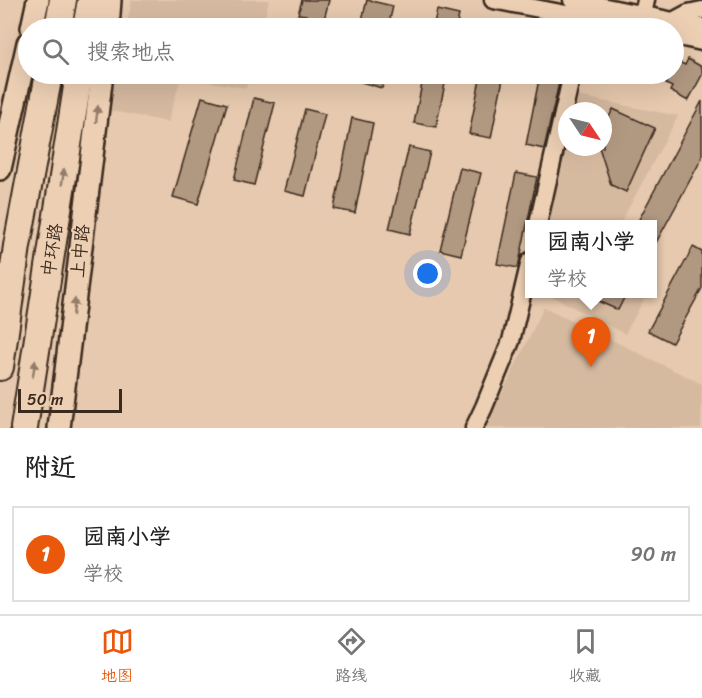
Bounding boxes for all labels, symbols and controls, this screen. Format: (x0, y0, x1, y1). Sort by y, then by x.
search box (18, 18, 684, 84)
text: 搜索地点 (87, 32, 175, 71)
icon: search (39, 35, 72, 68)
north arrow (558, 102, 612, 156)
one-way arrow (92, 104, 102, 123)
one-way arrow (59, 167, 68, 186)
popup (525, 220, 657, 298)
street label: 中环路 (32, 221, 72, 279)
street label: 上中路 (61, 222, 99, 280)
text: 园南小学 (547, 222, 635, 261)
your location (413, 259, 442, 288)
text: 学校 (547, 261, 587, 296)
one-way arrow (69, 298, 79, 317)
pin: 1 (572, 318, 610, 367)
one-way arrow (29, 360, 38, 379)
text: 50 m (27, 385, 63, 414)
scale bar (18, 386, 122, 414)
text: 附近 (24, 444, 76, 490)
text: 园南小学 (83, 517, 171, 556)
text: 1 (41, 537, 50, 572)
text: 90 m (631, 537, 676, 572)
text: 学校 (83, 556, 123, 591)
tab: 地图 (101, 625, 134, 690)
tab: 路线 (335, 625, 368, 690)
tab: 收藏 (569, 625, 602, 690)

